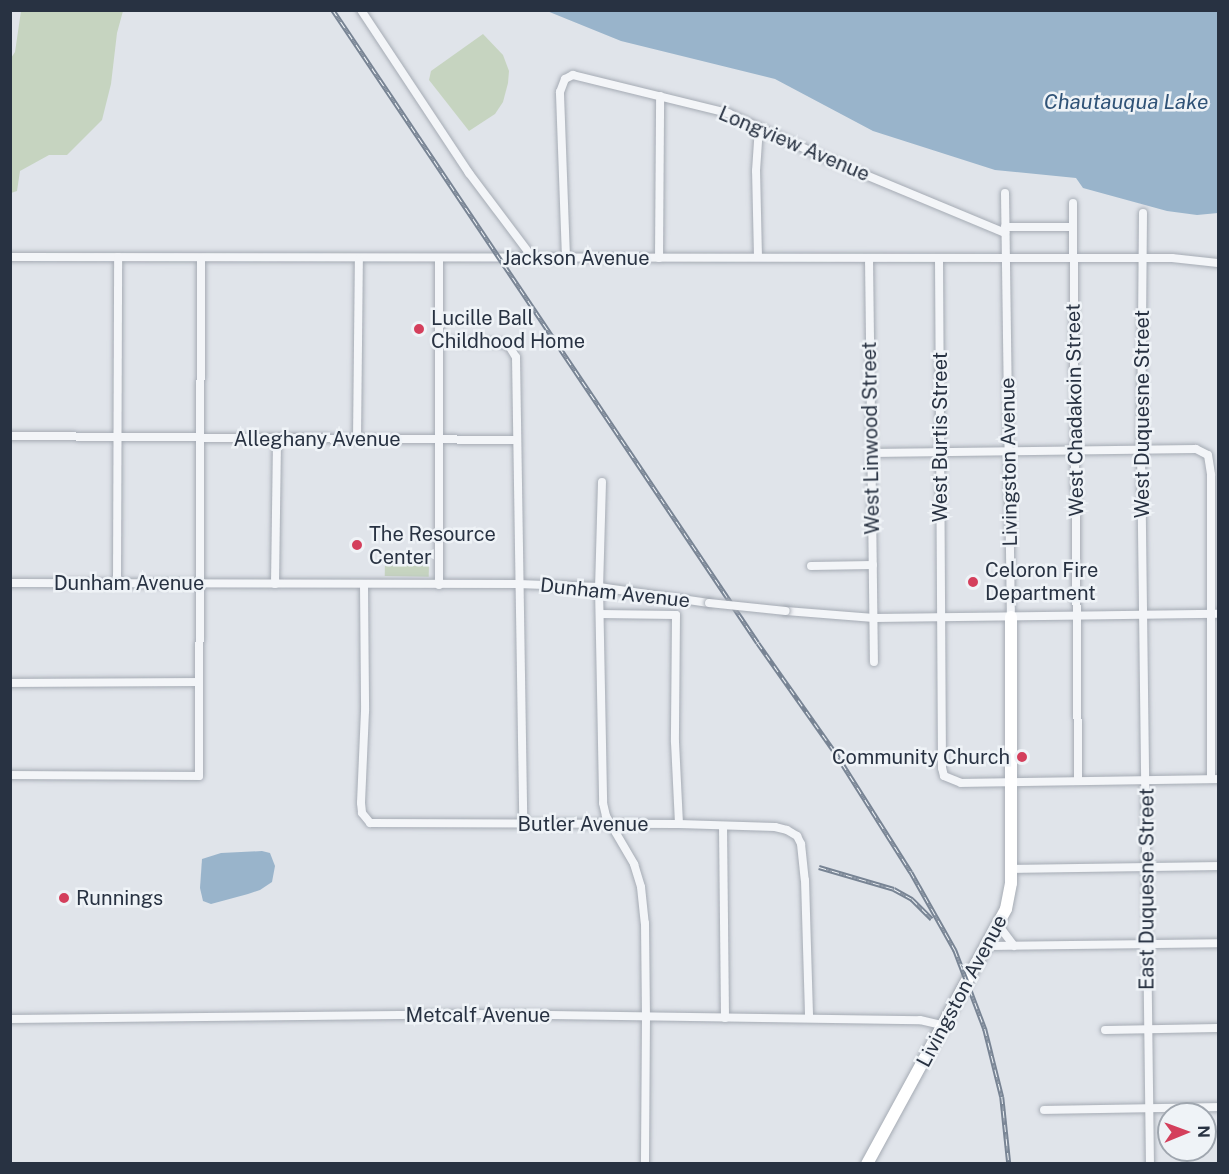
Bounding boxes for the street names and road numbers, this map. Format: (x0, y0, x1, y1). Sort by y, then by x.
street label: Longview Avenue (715, 101, 873, 187)
street label: Jackson Avenue (502, 246, 650, 270)
street label: West Chadakoin Street (1061, 303, 1089, 517)
street label: West Duquesne Street (1130, 310, 1154, 518)
street label: West Linwood Street (857, 341, 885, 535)
street label: West Burtis Street (928, 352, 952, 522)
street label: Livingston Avenue (996, 377, 1022, 547)
street label: Alleghany Avenue (233, 427, 401, 451)
street label: Dunham Avenue (54, 571, 204, 595)
street label: Dunham Avenue (539, 573, 691, 613)
street label: East Duquesne Street (1135, 788, 1159, 990)
street label: Butler Avenue (517, 812, 649, 836)
street label: Livingston Avenue (912, 911, 1012, 1071)
street label: Metcalf Avenue (406, 1003, 550, 1027)

